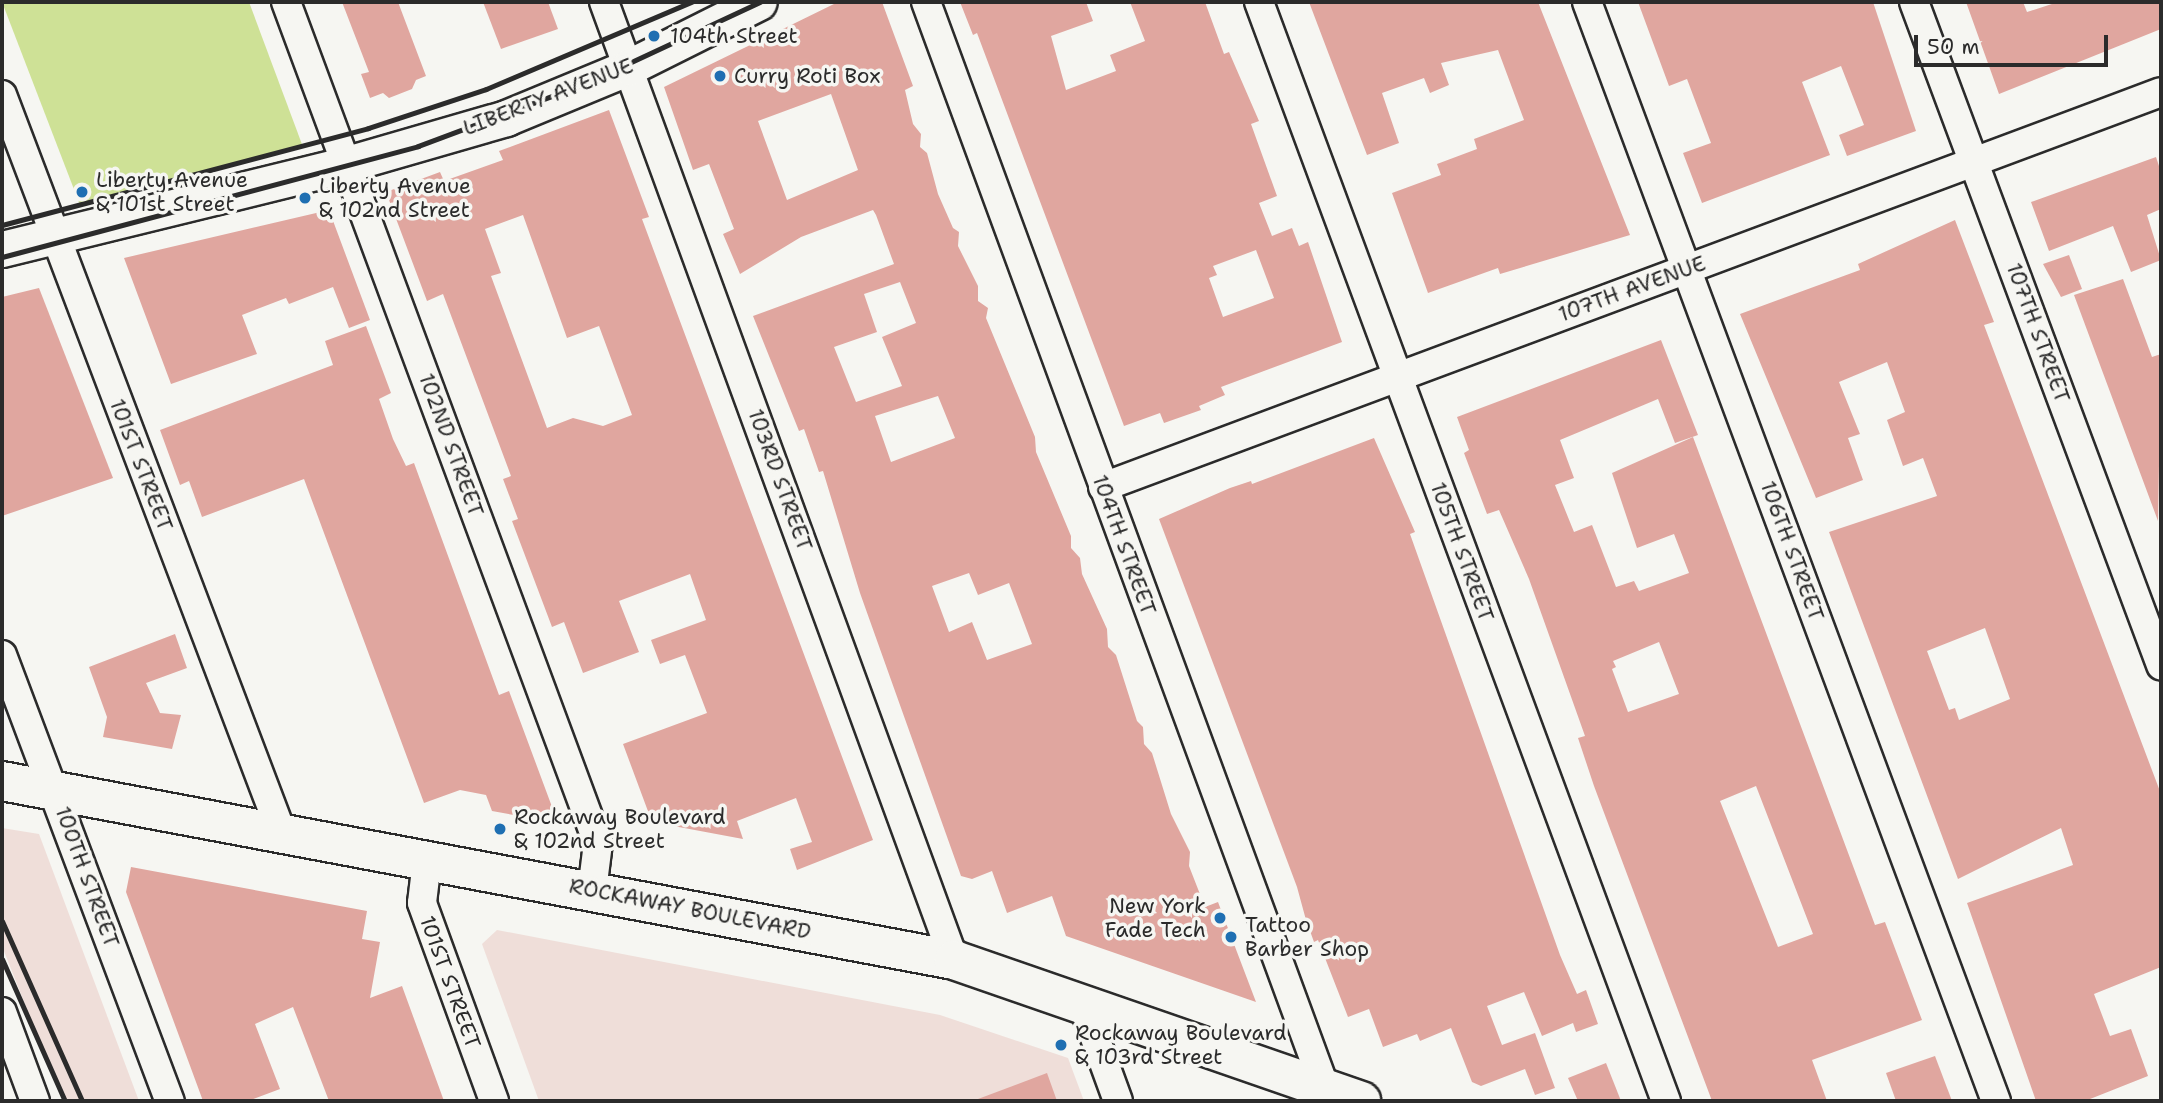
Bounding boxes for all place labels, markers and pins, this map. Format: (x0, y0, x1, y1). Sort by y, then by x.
place label: 104th Street (670, 23, 798, 49)
marker: 104th Street (644, 26, 664, 46)
place label: Curry Roti Box (734, 63, 880, 89)
marker: Curry Roti Box (712, 68, 728, 84)
place label: Liberty Avenue & 101st Street (96, 167, 248, 217)
place label: Liberty Avenue & 102nd Street (319, 173, 471, 223)
marker: Liberty Avenue & 101st Street (74, 184, 90, 200)
marker: Liberty Avenue & 102nd Street (297, 190, 313, 206)
place label: Rockaway Boulevard & 102nd Street (514, 804, 726, 854)
marker: Rockaway Boulevard & 102nd Street (492, 821, 508, 837)
place label: New York Fade Tech (1105, 893, 1206, 943)
marker: New York Fade Tech (1212, 910, 1228, 926)
place label: Tattoo Barber Shop (1245, 912, 1369, 962)
marker: Tattoo Barber Shop (1223, 929, 1239, 945)
place label: Rockaway Boulevard & 103rd Street (1075, 1020, 1287, 1070)
marker: Rockaway Boulevard & 103rd Street (1053, 1037, 1069, 1053)

